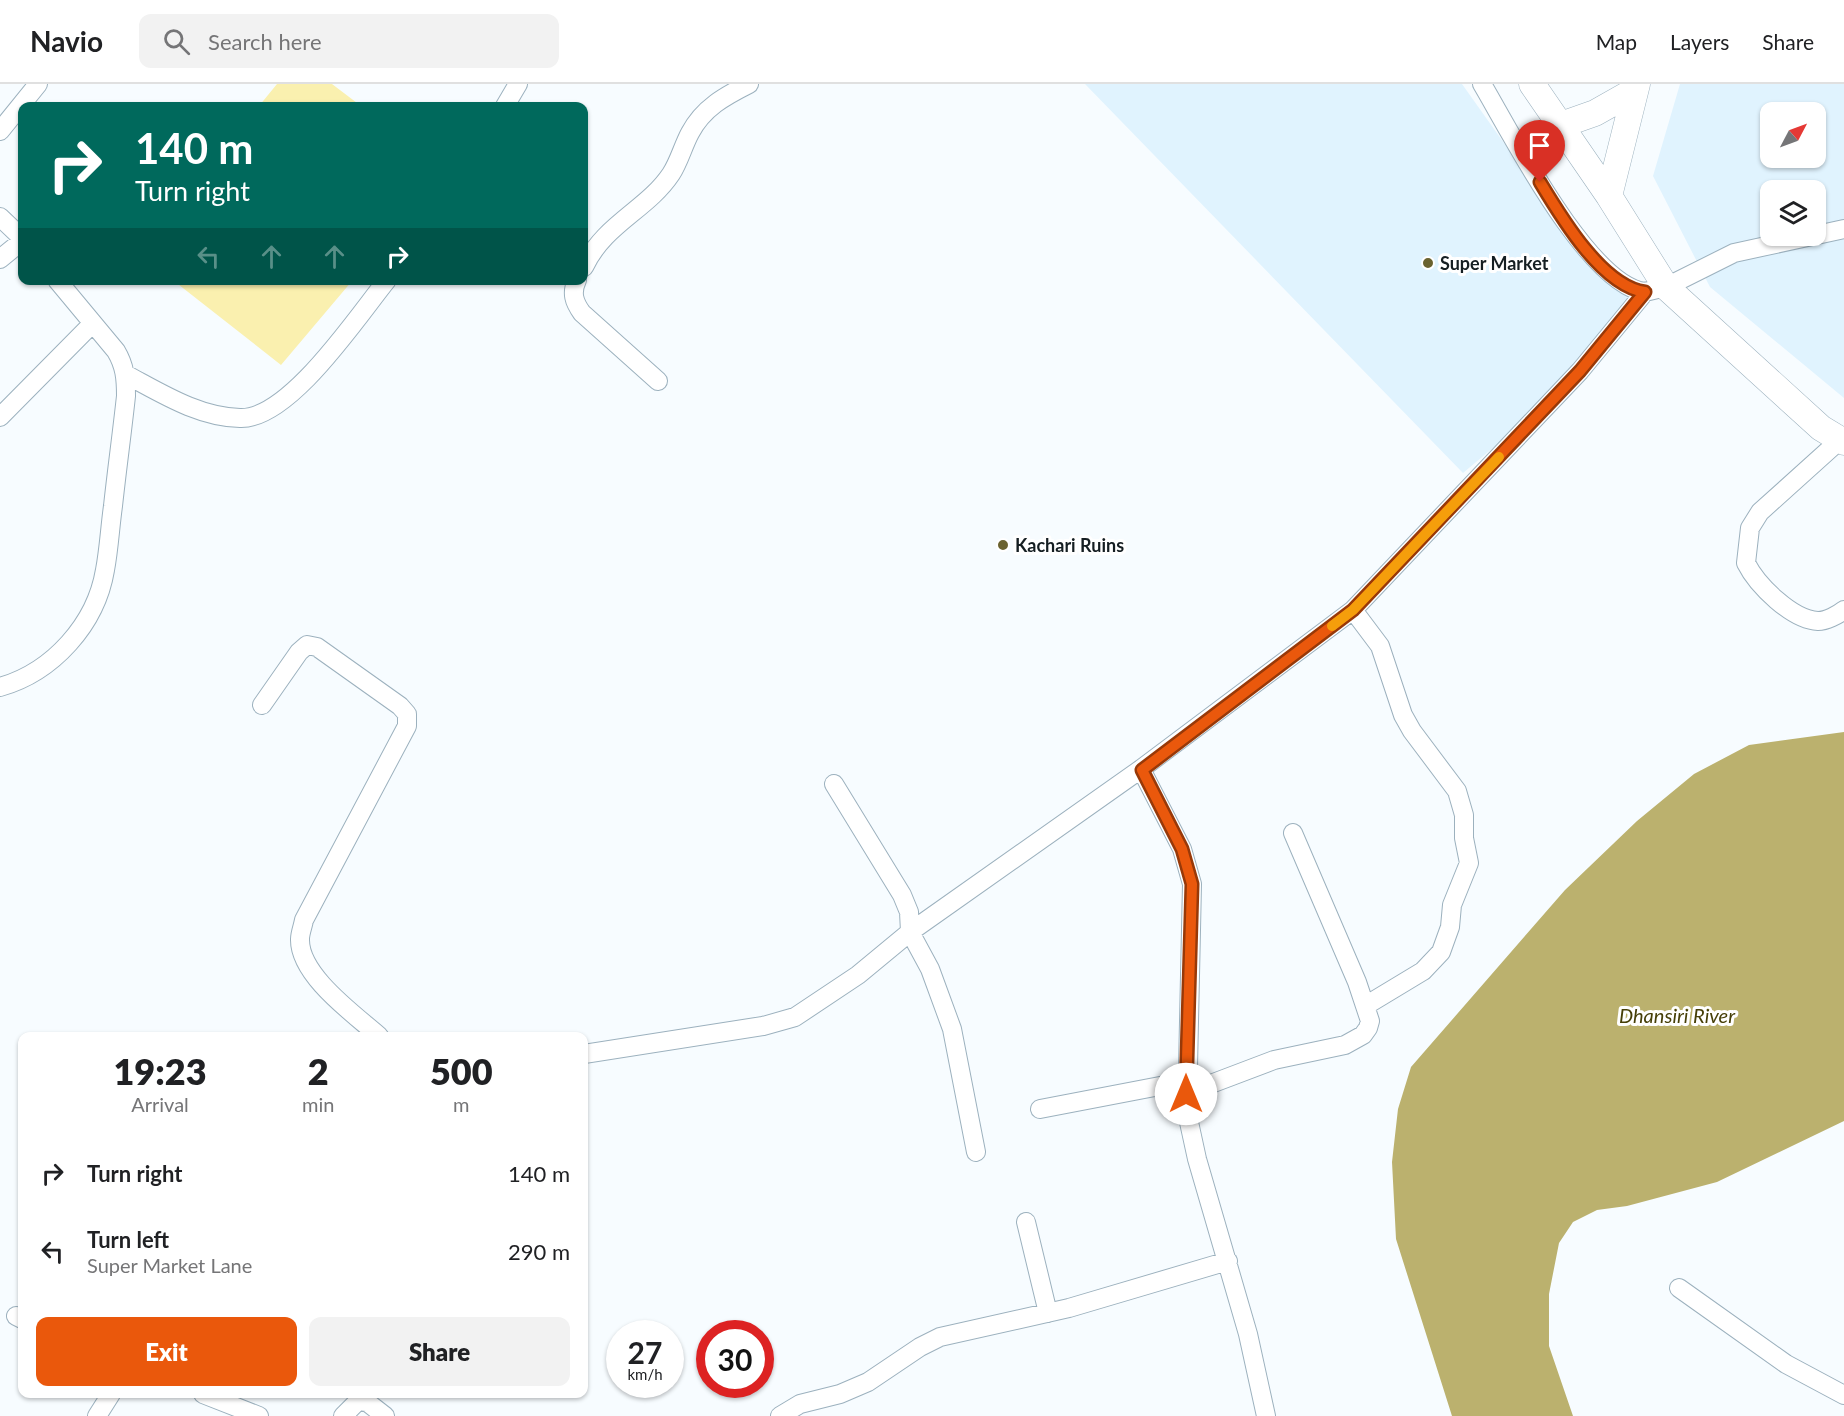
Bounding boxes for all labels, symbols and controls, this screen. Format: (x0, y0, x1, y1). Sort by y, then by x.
search box (139, 14, 559, 68)
text: Navio (30, 24, 103, 58)
icon: search (160, 25, 193, 58)
text: Search here (208, 28, 322, 55)
text: Map (1596, 29, 1637, 54)
text: Layers (1670, 29, 1729, 54)
text: Share (1762, 29, 1814, 54)
north arrow (1760, 102, 1826, 168)
map controls (1760, 102, 1826, 246)
pin (1514, 120, 1565, 182)
text: 140 m (135, 123, 253, 173)
icon: right (36, 126, 114, 204)
icon: arrive (1523, 129, 1556, 162)
text: Turn right (135, 174, 250, 207)
button: layers (1760, 180, 1826, 246)
icon: left (192, 240, 225, 273)
icon: ahead (255, 240, 288, 273)
icon: ahead (318, 240, 351, 273)
icon: right (381, 240, 414, 273)
place label: Super Market (1440, 252, 1549, 274)
marker: Super Market (1421, 256, 1435, 270)
place label: Kachari Ruins (1015, 534, 1124, 556)
marker: Kachari Ruins (996, 538, 1010, 552)
water label: Dhansiri River (1619, 1003, 1736, 1027)
text: 19:23 (113, 1049, 207, 1093)
text: 2 (308, 1049, 329, 1093)
text: 500 (430, 1049, 493, 1093)
position arrow (1154, 1062, 1218, 1126)
text: Arrival (131, 1092, 189, 1116)
text: min (302, 1092, 334, 1116)
text: m (453, 1092, 469, 1116)
icon: right (36, 1157, 69, 1190)
text: Turn right (87, 1160, 182, 1187)
text: 140 m (508, 1160, 570, 1187)
text: Turn left (87, 1226, 169, 1253)
icon: left (36, 1235, 69, 1268)
text: 290 m (508, 1238, 570, 1265)
text: Super Market Lane (87, 1253, 252, 1277)
button: Exit (36, 1317, 297, 1386)
button: Share (309, 1317, 570, 1386)
speed limit sign: 30 (696, 1320, 774, 1398)
text: 27 (628, 1334, 662, 1370)
text: km/h (627, 1365, 663, 1383)

